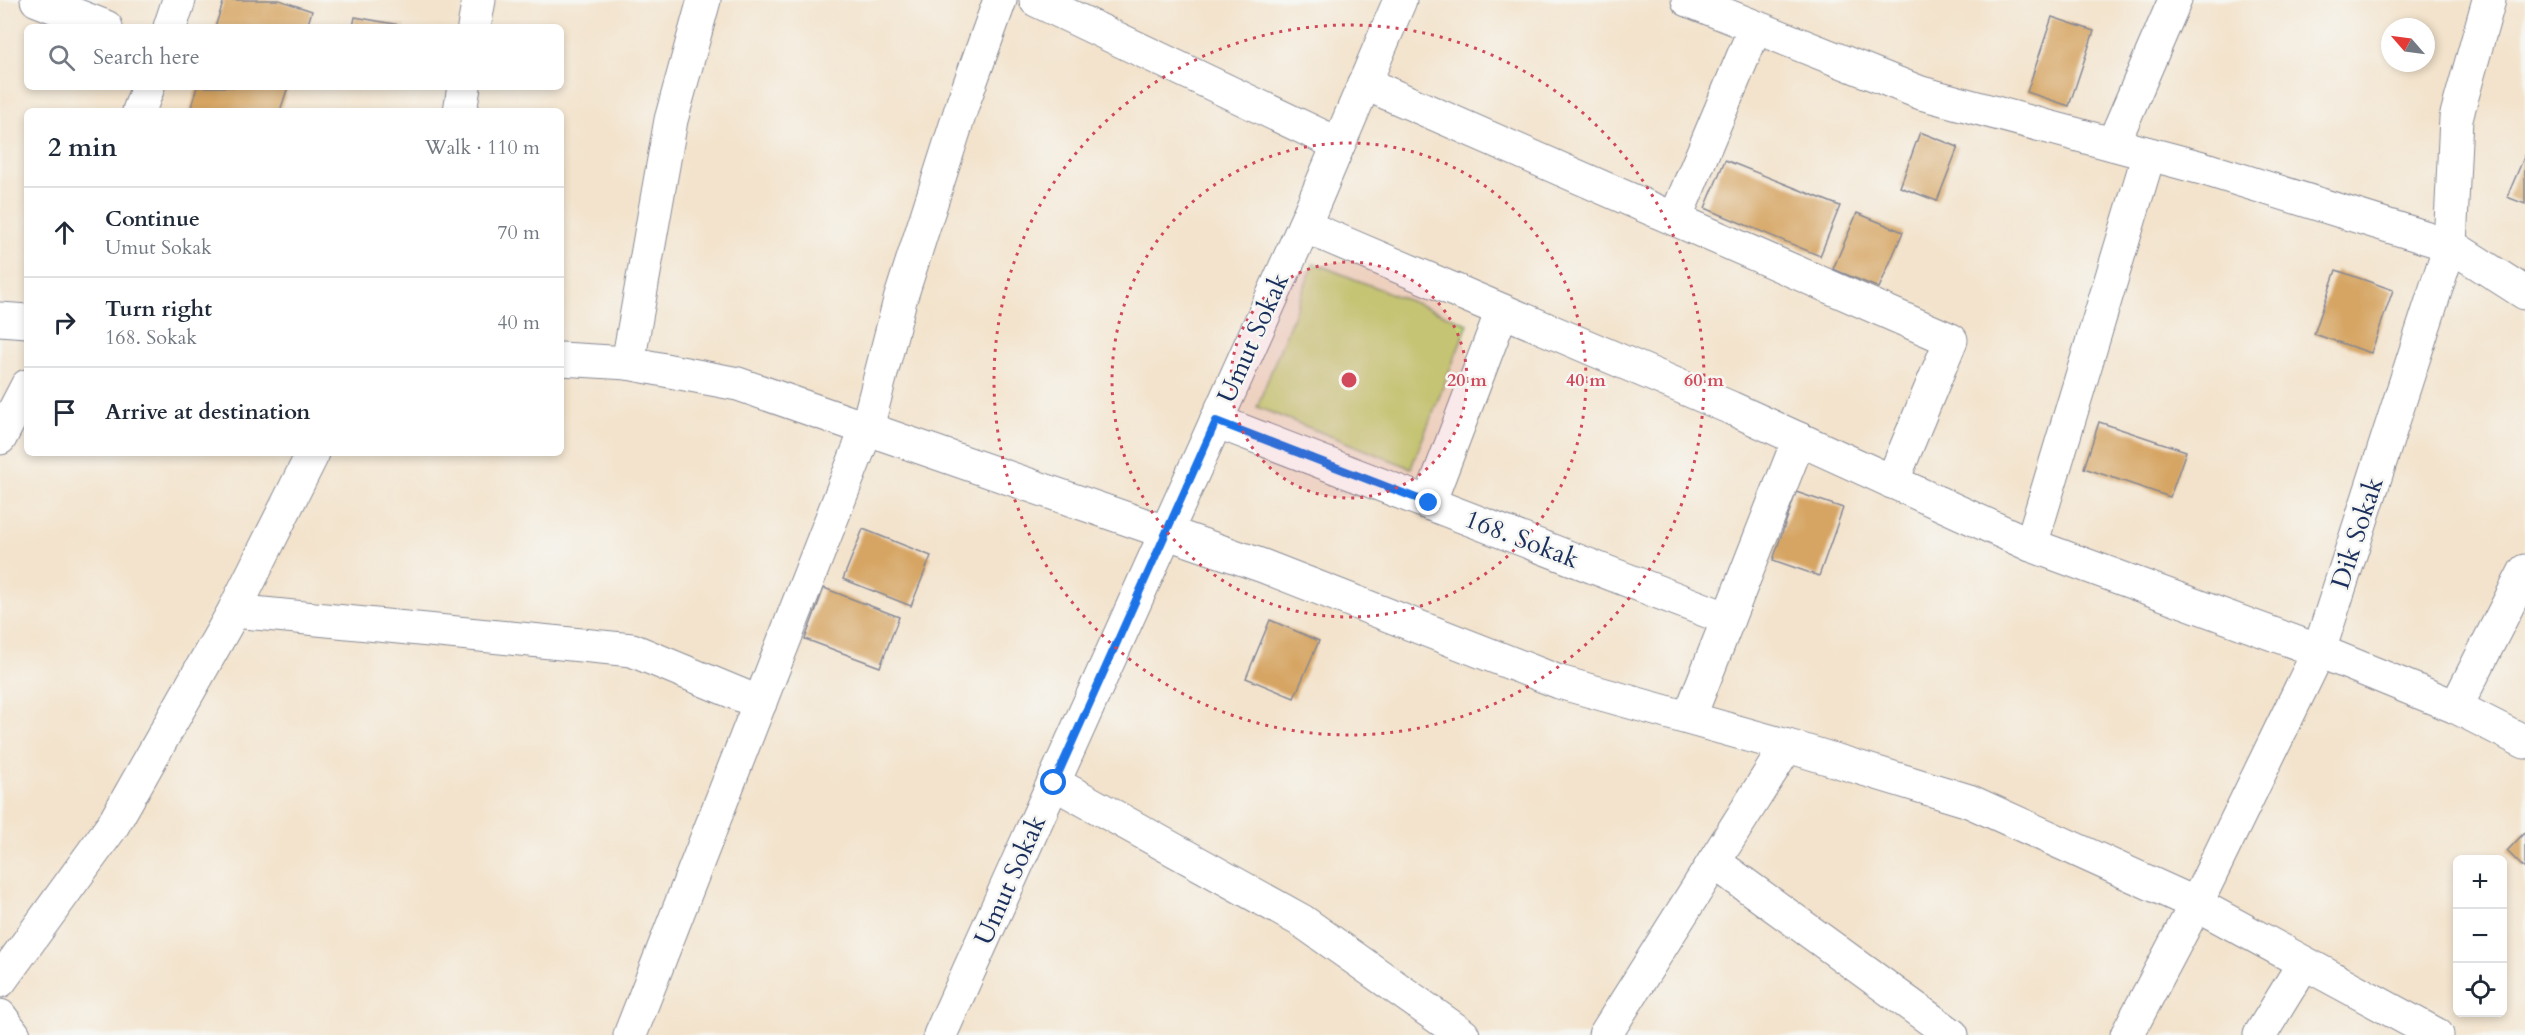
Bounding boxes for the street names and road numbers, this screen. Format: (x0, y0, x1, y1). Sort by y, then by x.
street label: Umut Sokak (1209, 267, 1297, 409)
street label: Dik Sokak (2323, 473, 2392, 593)
street label: 168. Sokak (1460, 501, 1584, 577)
street label: Umut Sokak (966, 809, 1054, 951)

